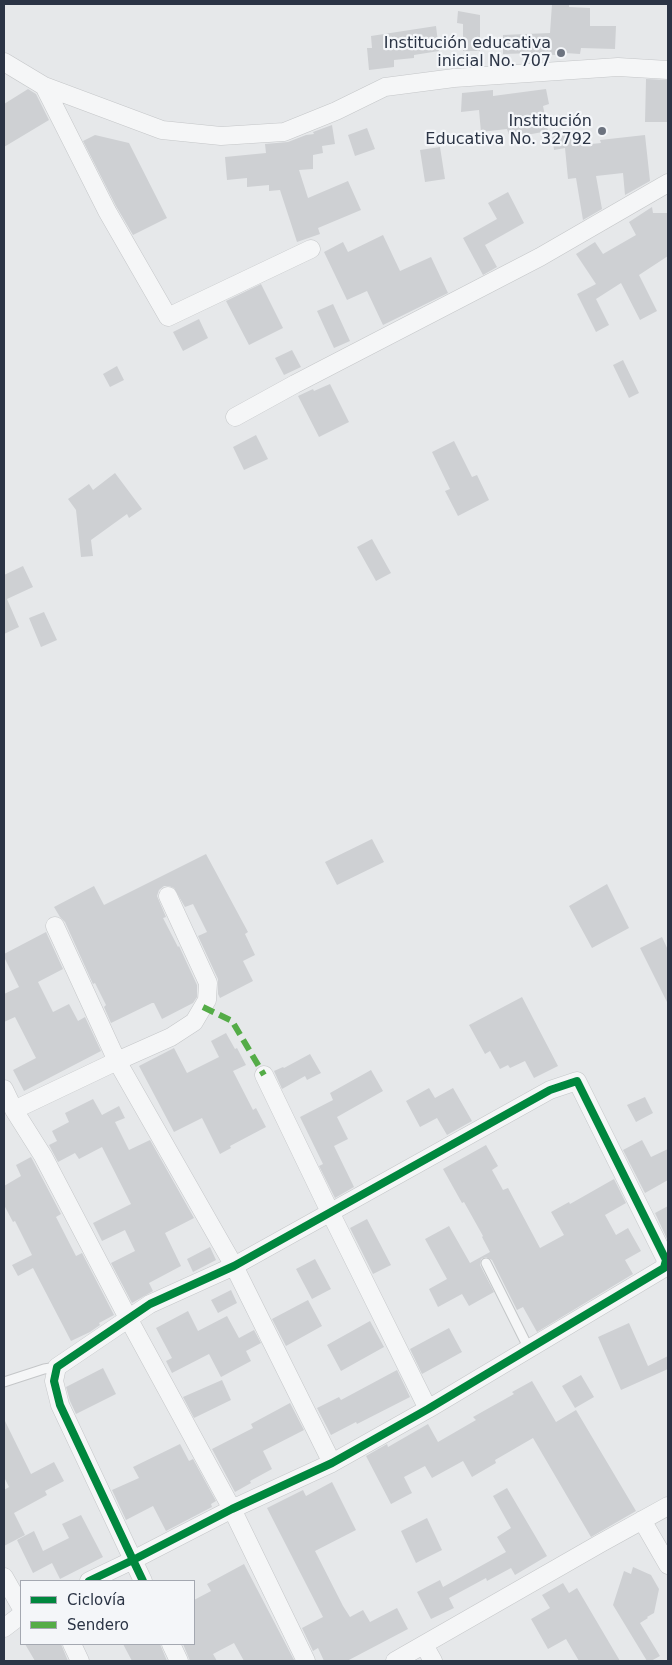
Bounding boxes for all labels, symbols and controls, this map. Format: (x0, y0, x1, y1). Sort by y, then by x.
place label: Institución educativa inicial No. 707 (384, 34, 551, 72)
marker: Institución educativa inicial No. 707 (555, 47, 567, 59)
place label: Institución Educativa No. 32792 (425, 112, 592, 150)
marker: Institución Educativa No. 32792 (596, 125, 608, 137)
legend (20, 1580, 195, 1645)
text: Ciclovía (67, 1591, 125, 1609)
text: Sendero (67, 1616, 129, 1634)

